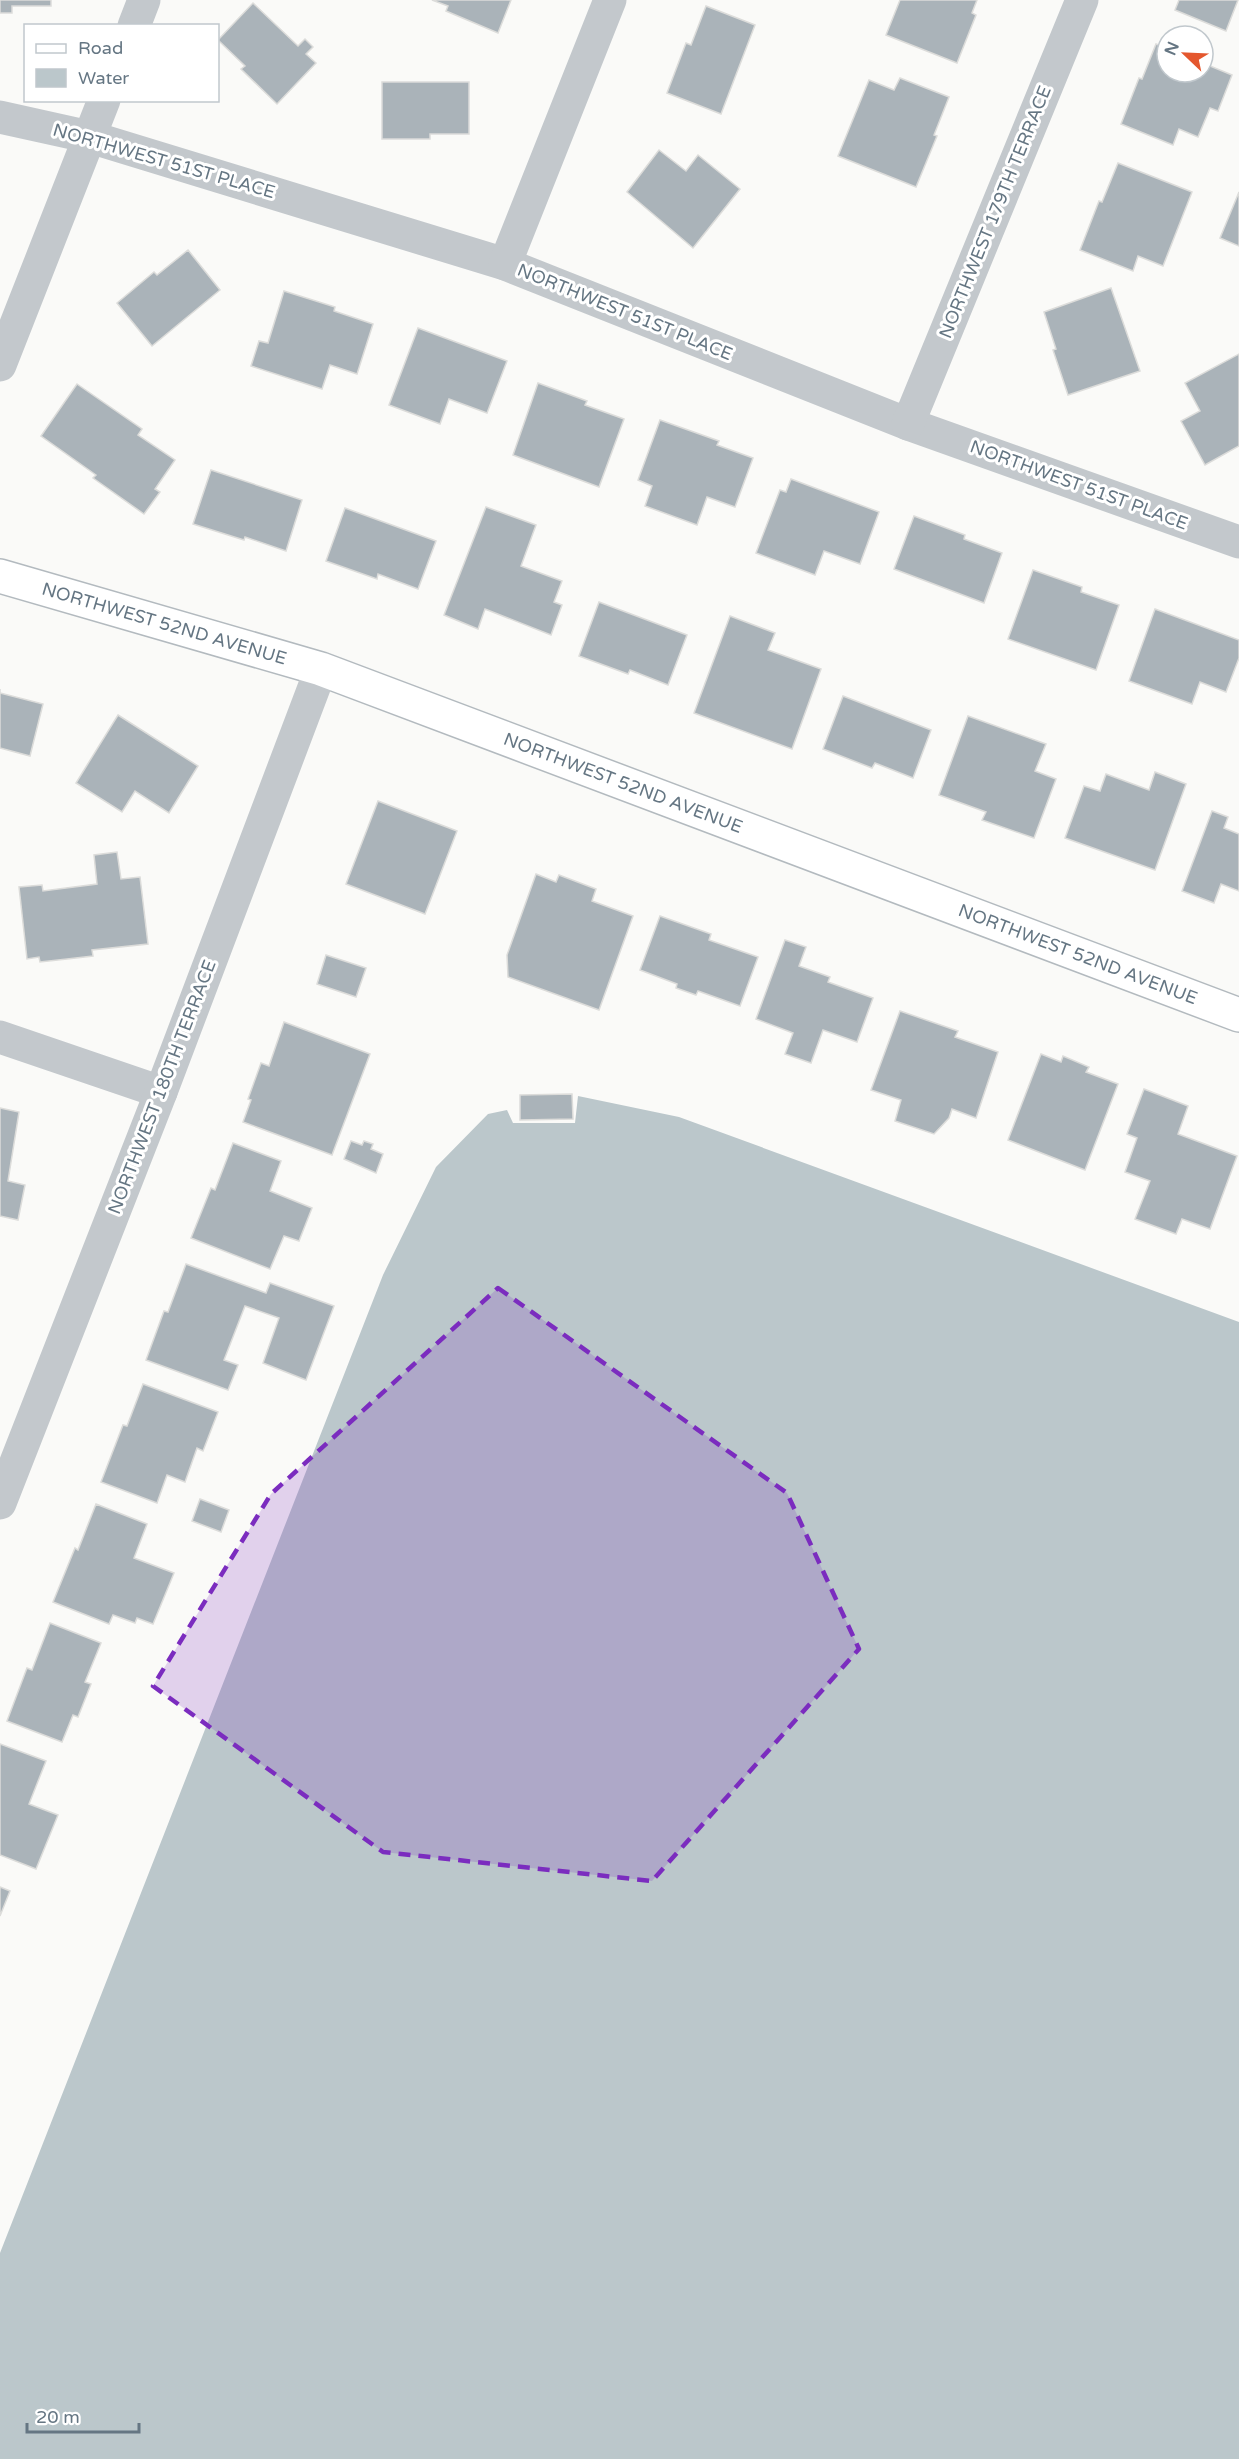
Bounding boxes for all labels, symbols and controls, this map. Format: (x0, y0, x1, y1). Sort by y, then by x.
legend (24, 24, 219, 102)
north arrow (1155, 24, 1215, 84)
text: Road (78, 37, 123, 59)
text: N (1160, 39, 1184, 58)
text: Water (78, 67, 129, 89)
street label: NORTHWEST 179TH TERRACE (934, 82, 1056, 342)
street label: NORTHWEST 51ST PLACE (50, 119, 278, 203)
street label: NORTHWEST 51ST PLACE (514, 259, 736, 365)
street label: NORTHWEST 51ST PLACE (967, 435, 1191, 535)
street label: NORTHWEST 52ND AVENUE (39, 578, 289, 669)
street label: NORTHWEST 52ND AVENUE (500, 728, 746, 838)
street label: NORTHWEST 52ND AVENUE (955, 899, 1200, 1009)
street label: NORTHWEST 180TH TERRACE (103, 957, 221, 1217)
scale bar (27, 2396, 140, 2434)
text: 20 m (36, 2406, 80, 2428)

